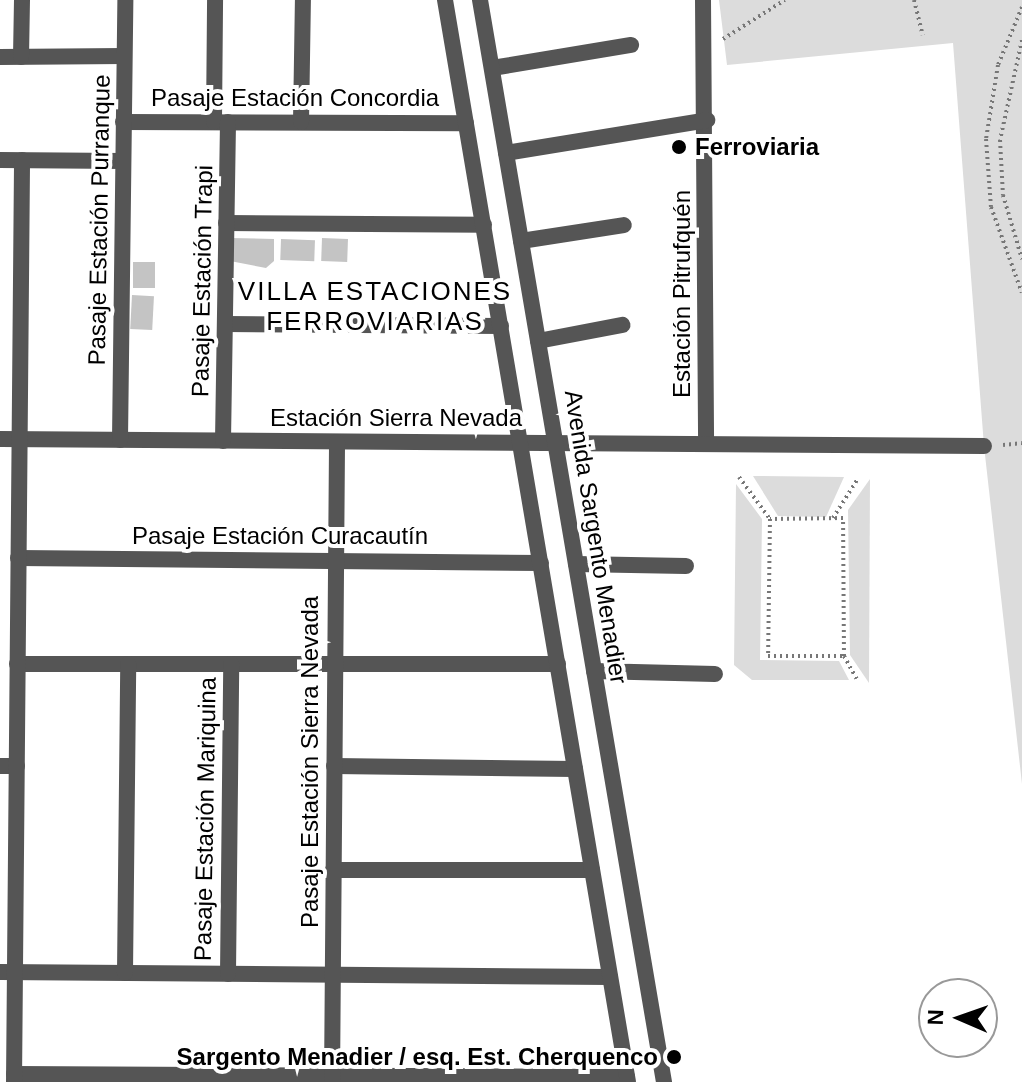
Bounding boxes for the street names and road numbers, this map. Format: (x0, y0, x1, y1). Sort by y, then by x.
street label: Pasaje Estación Purranque (82, 74, 116, 366)
street label: Pasaje Estación Concordia (151, 84, 439, 112)
street label: Pasaje Estación Trapi (186, 164, 218, 398)
street label: Estación Pitrufquén (668, 190, 696, 398)
street label: Avenida Sargento Menadier (559, 388, 633, 686)
street label: Estación Sierra Nevada (270, 404, 522, 432)
street label: Pasaje Estación Curacautín (132, 522, 428, 550)
street label: Pasaje Estación Sierra Nevada (296, 596, 324, 928)
street label: Pasaje Estación Mariquina (188, 677, 222, 961)

